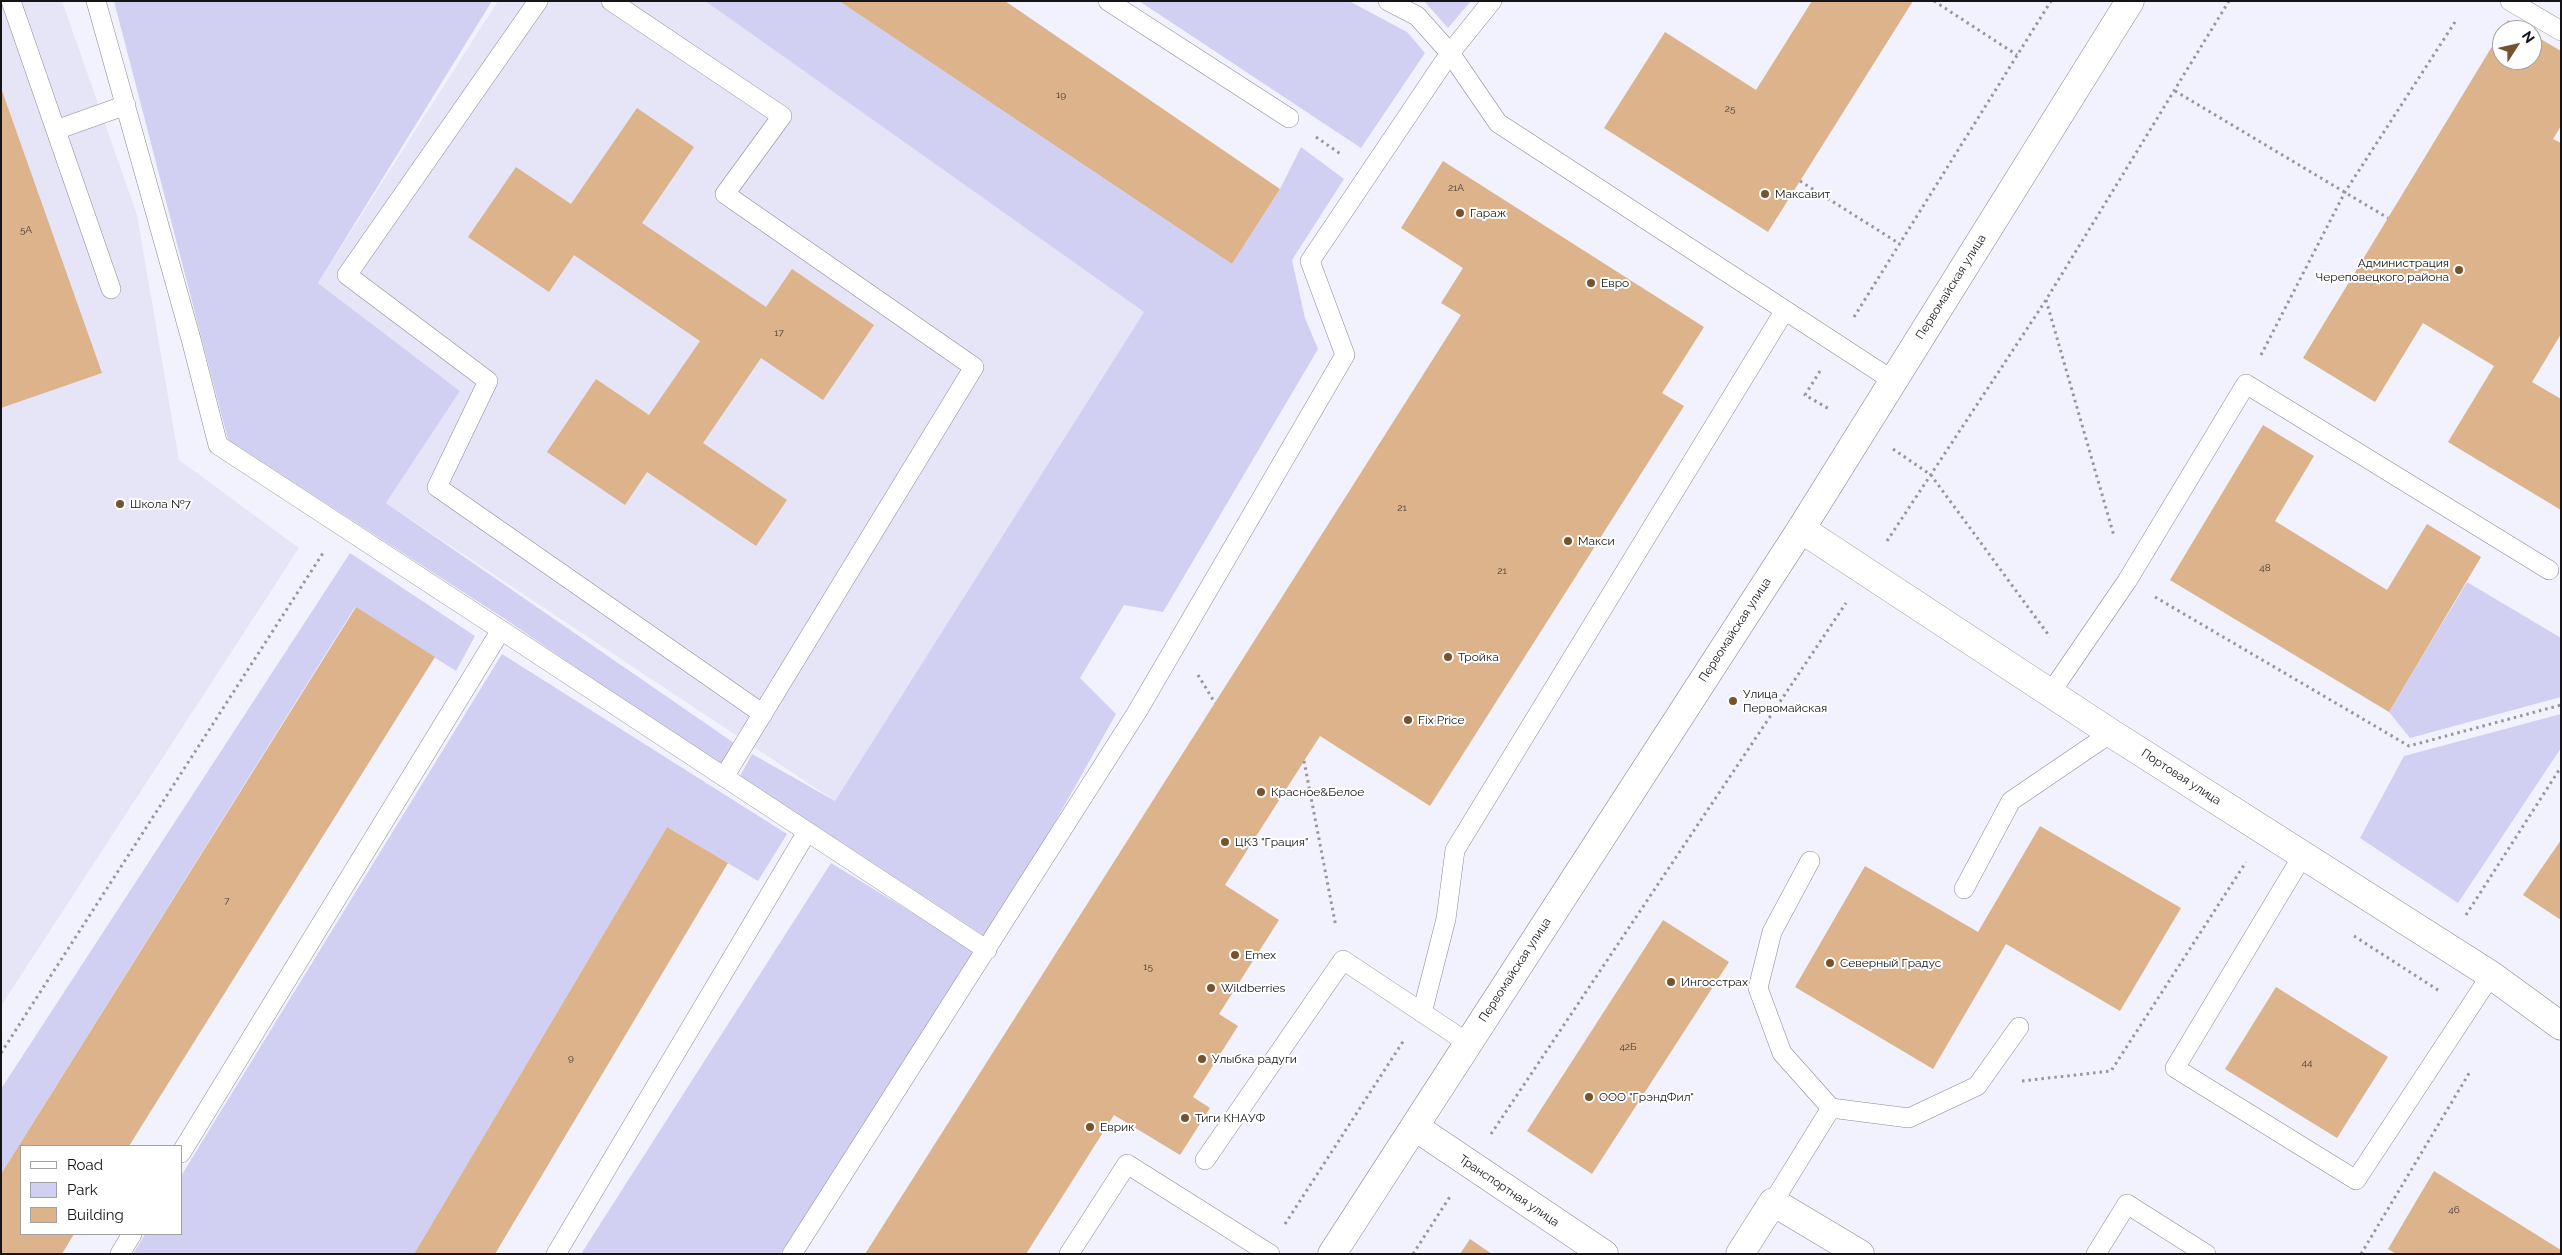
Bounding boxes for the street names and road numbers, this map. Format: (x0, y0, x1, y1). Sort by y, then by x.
street label: Первомайская улица (1913, 232, 1989, 342)
street label: Первомайская улица (1696, 575, 1774, 685)
street label: Портовая улица (2138, 746, 2224, 808)
street label: Первомайская улица (1476, 915, 1554, 1025)
street label: Транспортная улица (1456, 1152, 1562, 1230)

